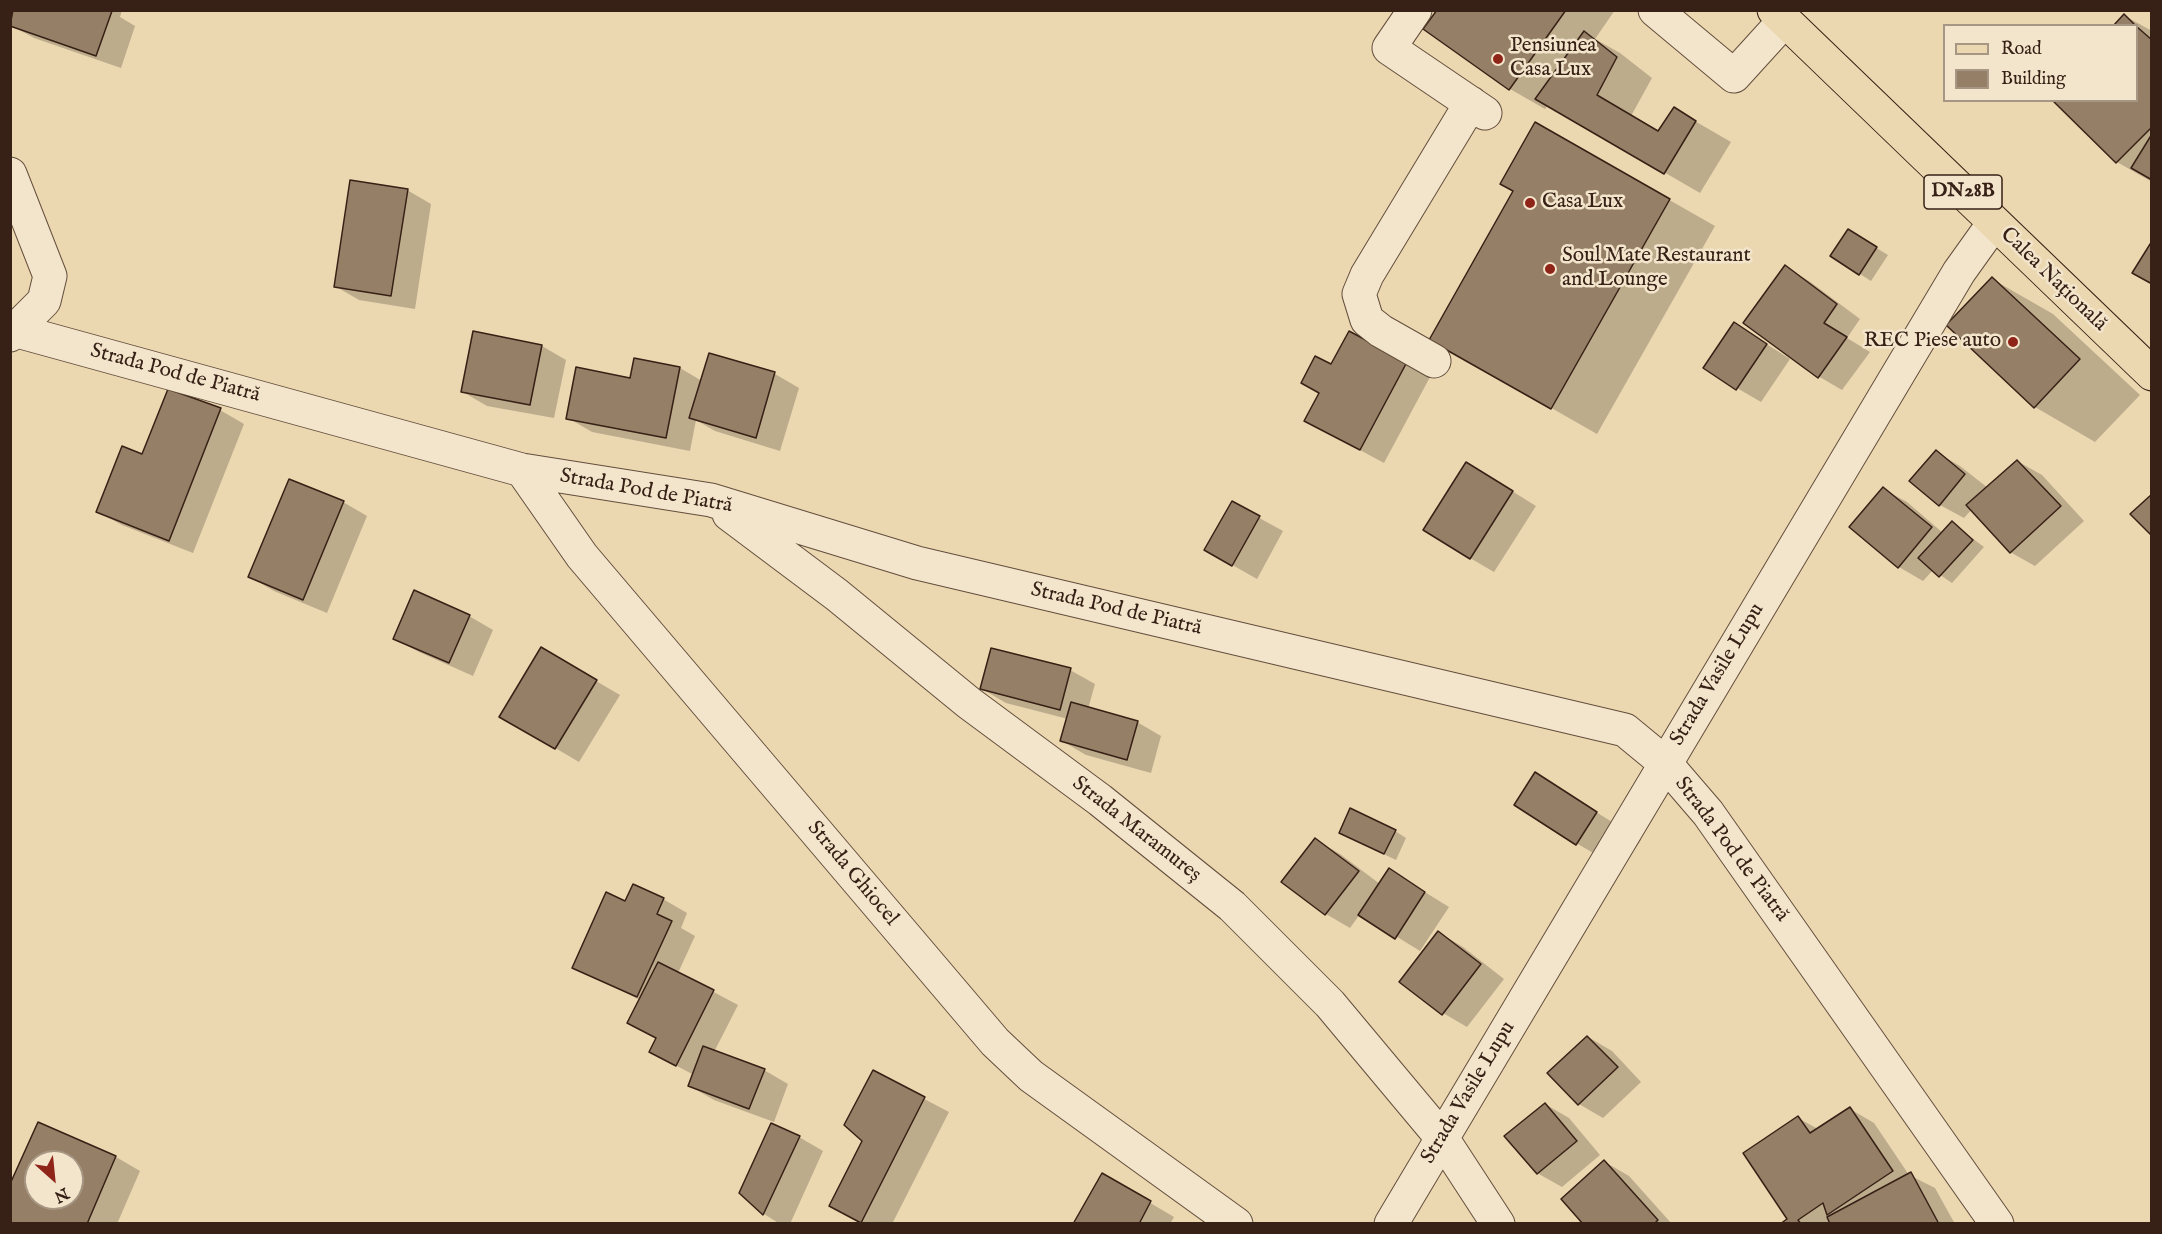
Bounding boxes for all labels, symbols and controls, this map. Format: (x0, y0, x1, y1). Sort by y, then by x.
legend (1943, 24, 2138, 102)
place label: Pensiunea Casa Lux (1510, 34, 1596, 84)
text: Road (2001, 38, 2042, 61)
marker: Pensiunea Casa Lux (1491, 52, 1505, 66)
text: Building (2001, 68, 2066, 91)
road number: DN28B (1924, 175, 2002, 209)
place label: Casa Lux (1542, 190, 1623, 216)
marker: Casa Lux (1523, 196, 1537, 210)
street label: Calea Națională (1994, 223, 2112, 337)
place label: Soul Mate Restaurant and Lounge (1562, 244, 1751, 294)
marker: Soul Mate Restaurant and Lounge (1543, 262, 1557, 276)
place label: REC Piese auto (1864, 329, 2001, 355)
marker: REC Piese auto (2006, 335, 2020, 349)
street label: Strada Pod de Piatră (87, 339, 263, 409)
street label: Strada Pod de Piatră (558, 464, 734, 520)
street label: Strada Pod de Piatră (1028, 578, 1204, 642)
street label: Strada Vasile Lupu (1665, 599, 1771, 751)
street label: Strada Maramureș (1066, 772, 1206, 888)
street label: Strada Pod de Piatră (1668, 773, 1794, 927)
street label: Strada Ghiocel (801, 817, 903, 931)
street label: Strada Vasile Lupu (1416, 1017, 1522, 1169)
north arrow (24, 1150, 84, 1210)
text: N (51, 1182, 72, 1206)

